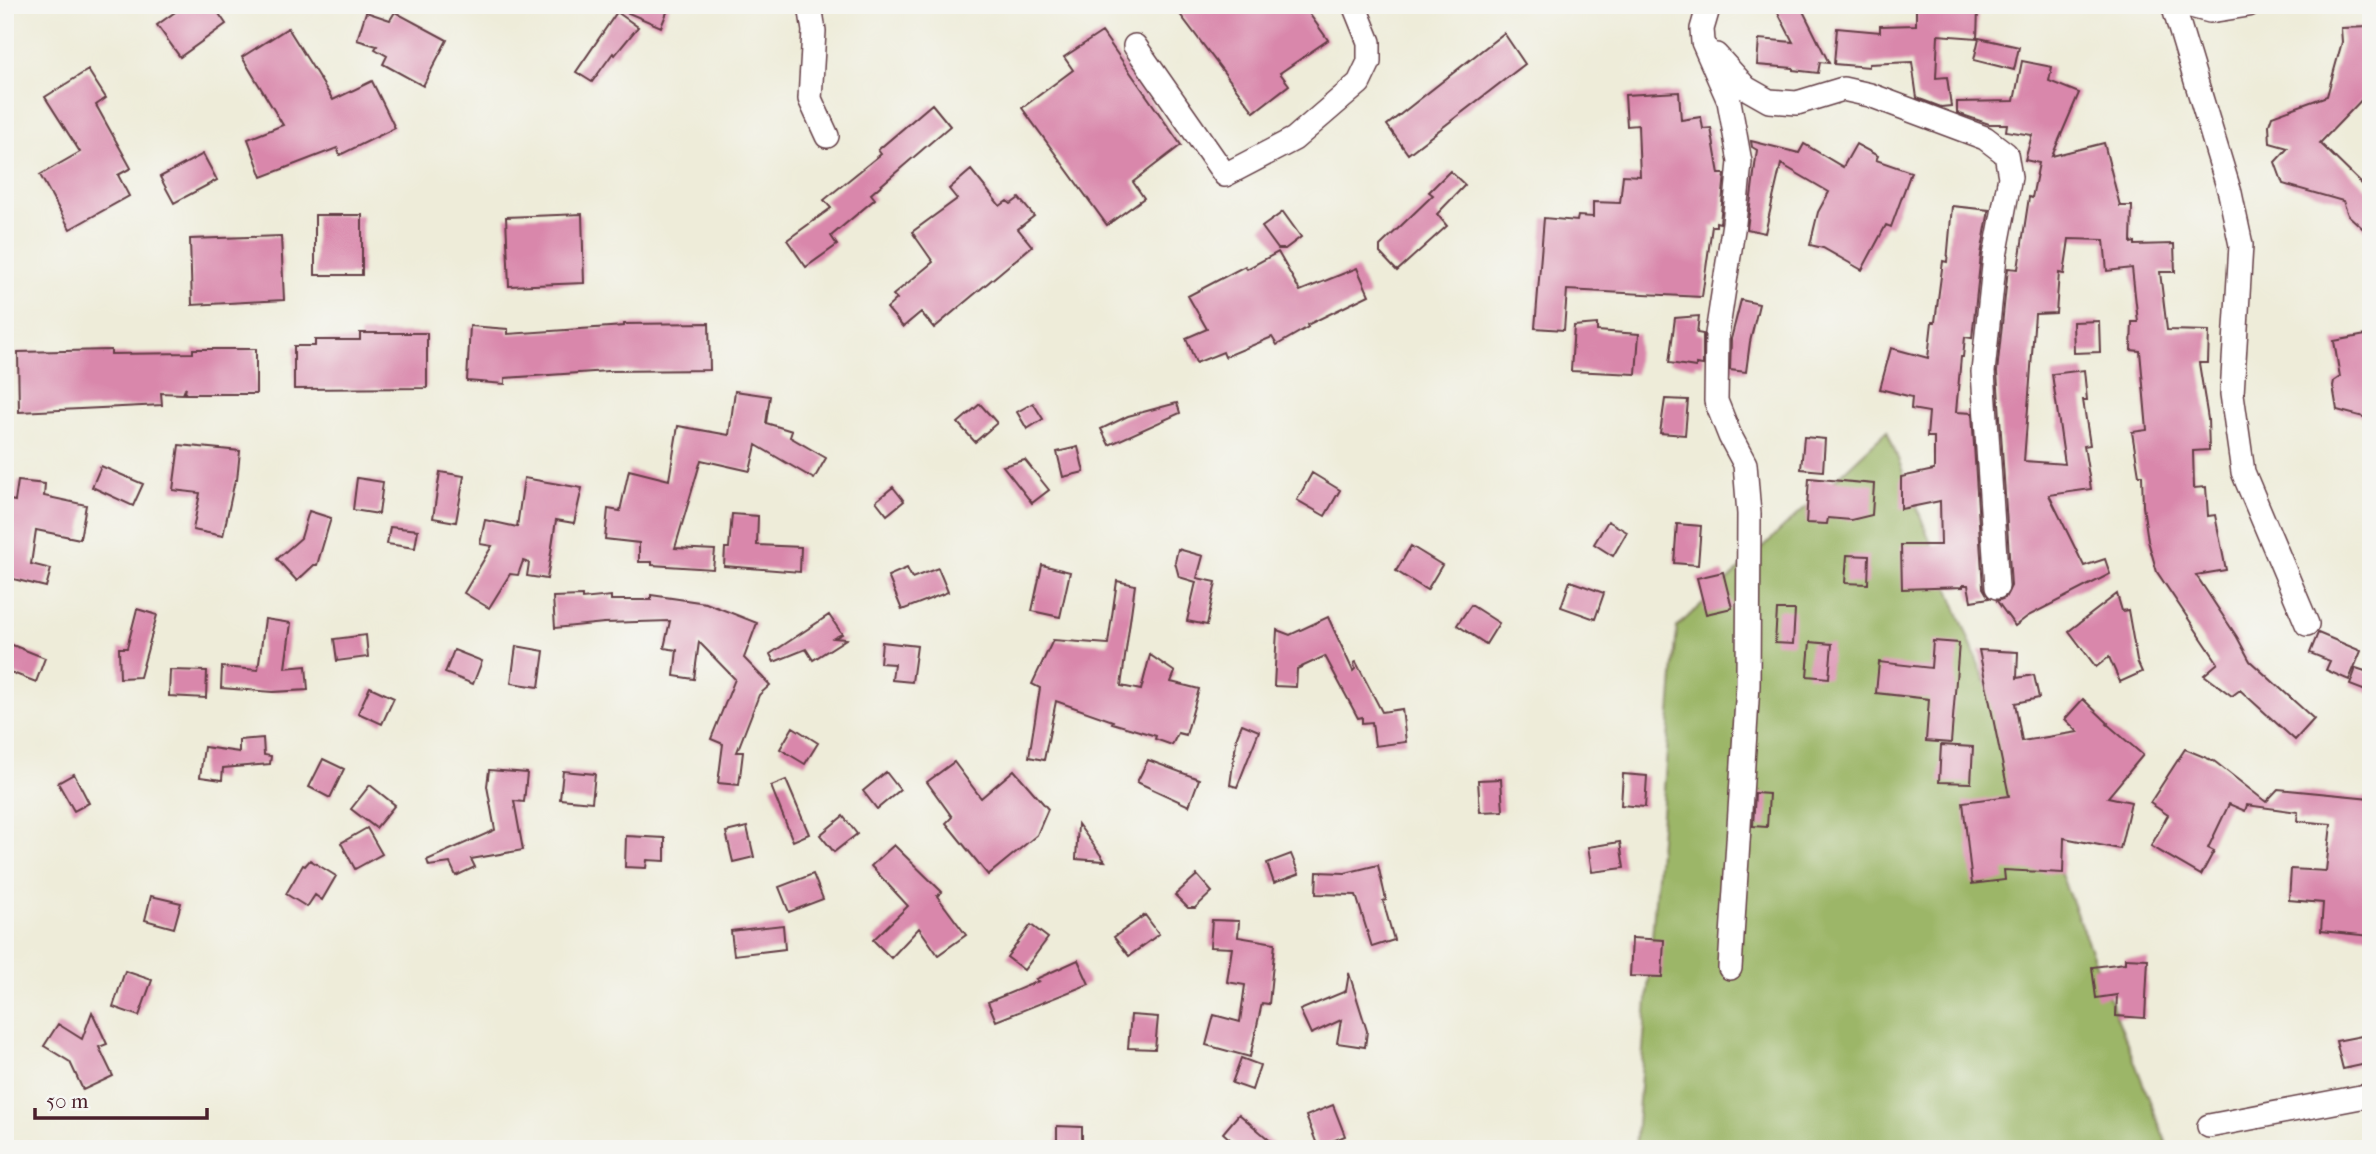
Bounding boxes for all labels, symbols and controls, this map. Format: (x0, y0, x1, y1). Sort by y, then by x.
scale bar (35, 1077, 206, 1121)
text: 50 m (46, 1089, 89, 1113)

